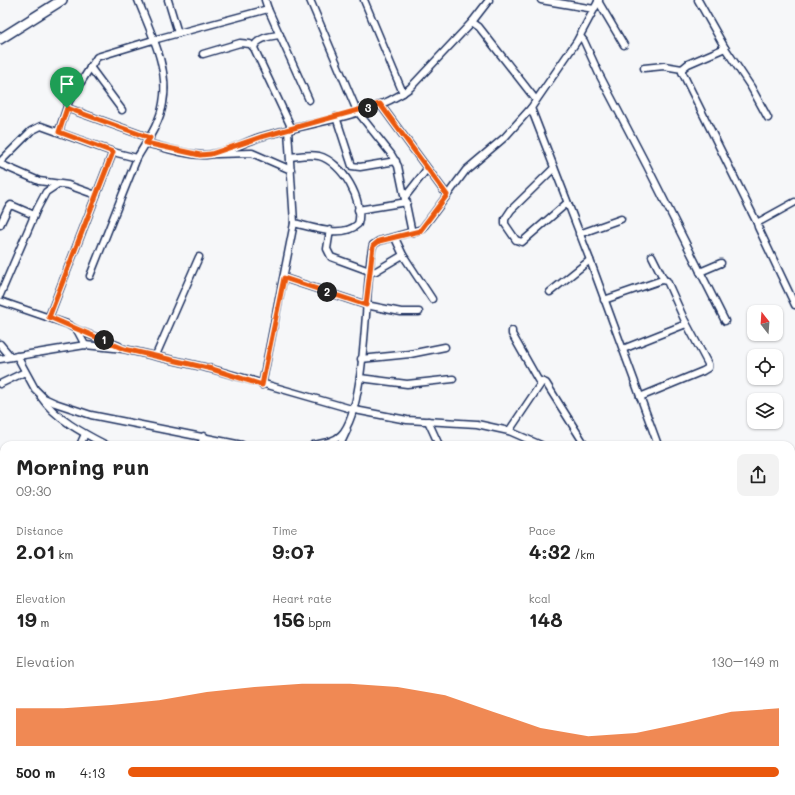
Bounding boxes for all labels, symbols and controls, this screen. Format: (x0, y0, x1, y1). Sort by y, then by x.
pin (50, 67, 84, 108)
icon: arrive (56, 73, 78, 95)
pin: 3 (358, 98, 378, 118)
text: 3 (365, 100, 371, 115)
pin: 2 (317, 282, 337, 302)
text: 2 (324, 284, 330, 299)
north arrow (747, 305, 783, 341)
map controls (747, 305, 783, 429)
pin: 1 (94, 330, 114, 350)
text: 1 (102, 332, 106, 347)
button: locate (747, 349, 783, 385)
button: layers (747, 393, 783, 429)
text: Morning run (16, 452, 149, 481)
button: share (737, 454, 779, 496)
text: 09:30 (16, 482, 51, 499)
text: Distance (16, 523, 63, 538)
text: Time (272, 523, 297, 538)
text: Pace (529, 523, 556, 538)
text: 2.01 (16, 538, 55, 564)
text: 9:07 (272, 538, 315, 564)
text: 4:32 (529, 538, 571, 564)
text: km (55, 547, 73, 562)
text: /km (571, 547, 595, 562)
text: Elevation (16, 591, 65, 606)
text: Heart rate (272, 591, 332, 606)
text: kcal (529, 591, 551, 606)
text: 19 (16, 606, 37, 632)
text: 156 (272, 606, 305, 632)
text: 148 (529, 606, 563, 632)
text: m (37, 615, 49, 630)
text: bpm (305, 615, 331, 630)
text: Elevation (16, 653, 74, 670)
text: 130–149 m (711, 653, 779, 670)
text: 500 m (16, 764, 55, 781)
text: 4:13 (80, 764, 105, 781)

